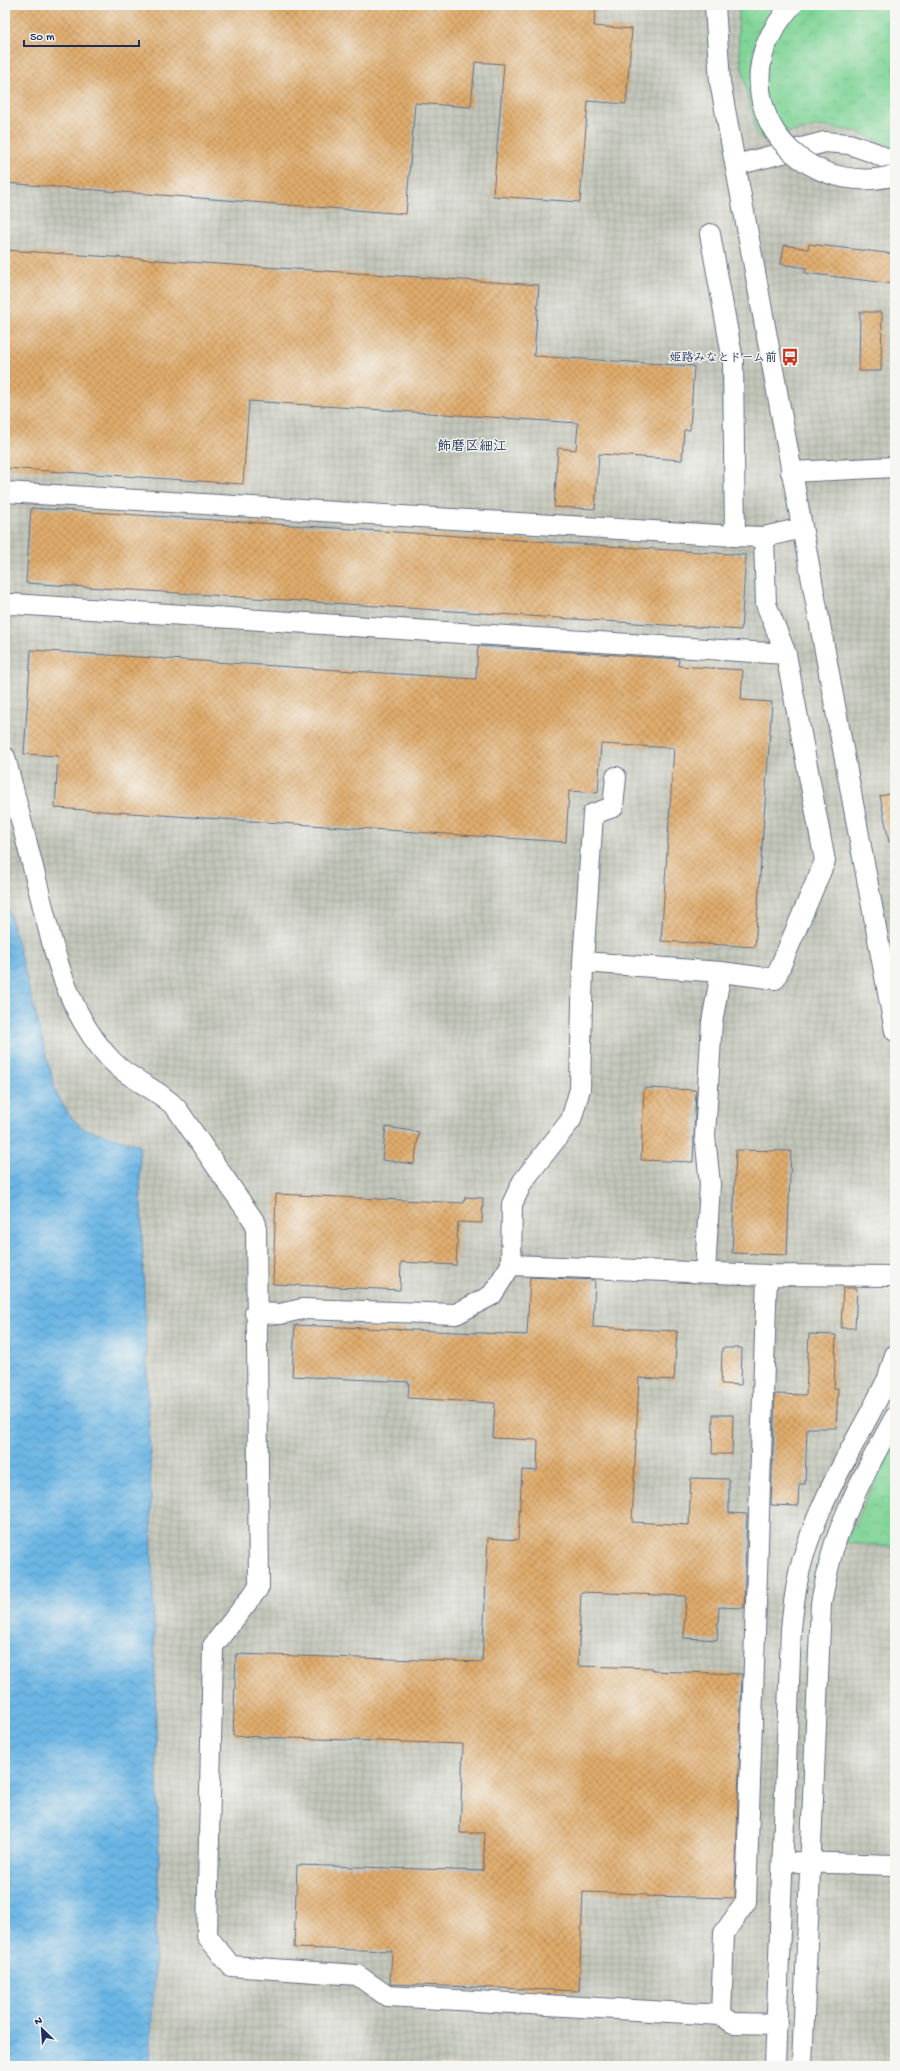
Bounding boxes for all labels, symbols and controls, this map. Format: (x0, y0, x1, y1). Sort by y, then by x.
scale bar (24, 22, 139, 48)
text: 50 m (30, 31, 55, 45)
bus stop icon: 姫路みなとドーム前 (780, 347, 800, 367)
place label: 姫路みなとドーム前 (669, 351, 777, 366)
district label: 飾磨区細江 (437, 439, 507, 456)
north arrow (22, 2009, 62, 2049)
text: N (33, 2015, 44, 2029)

